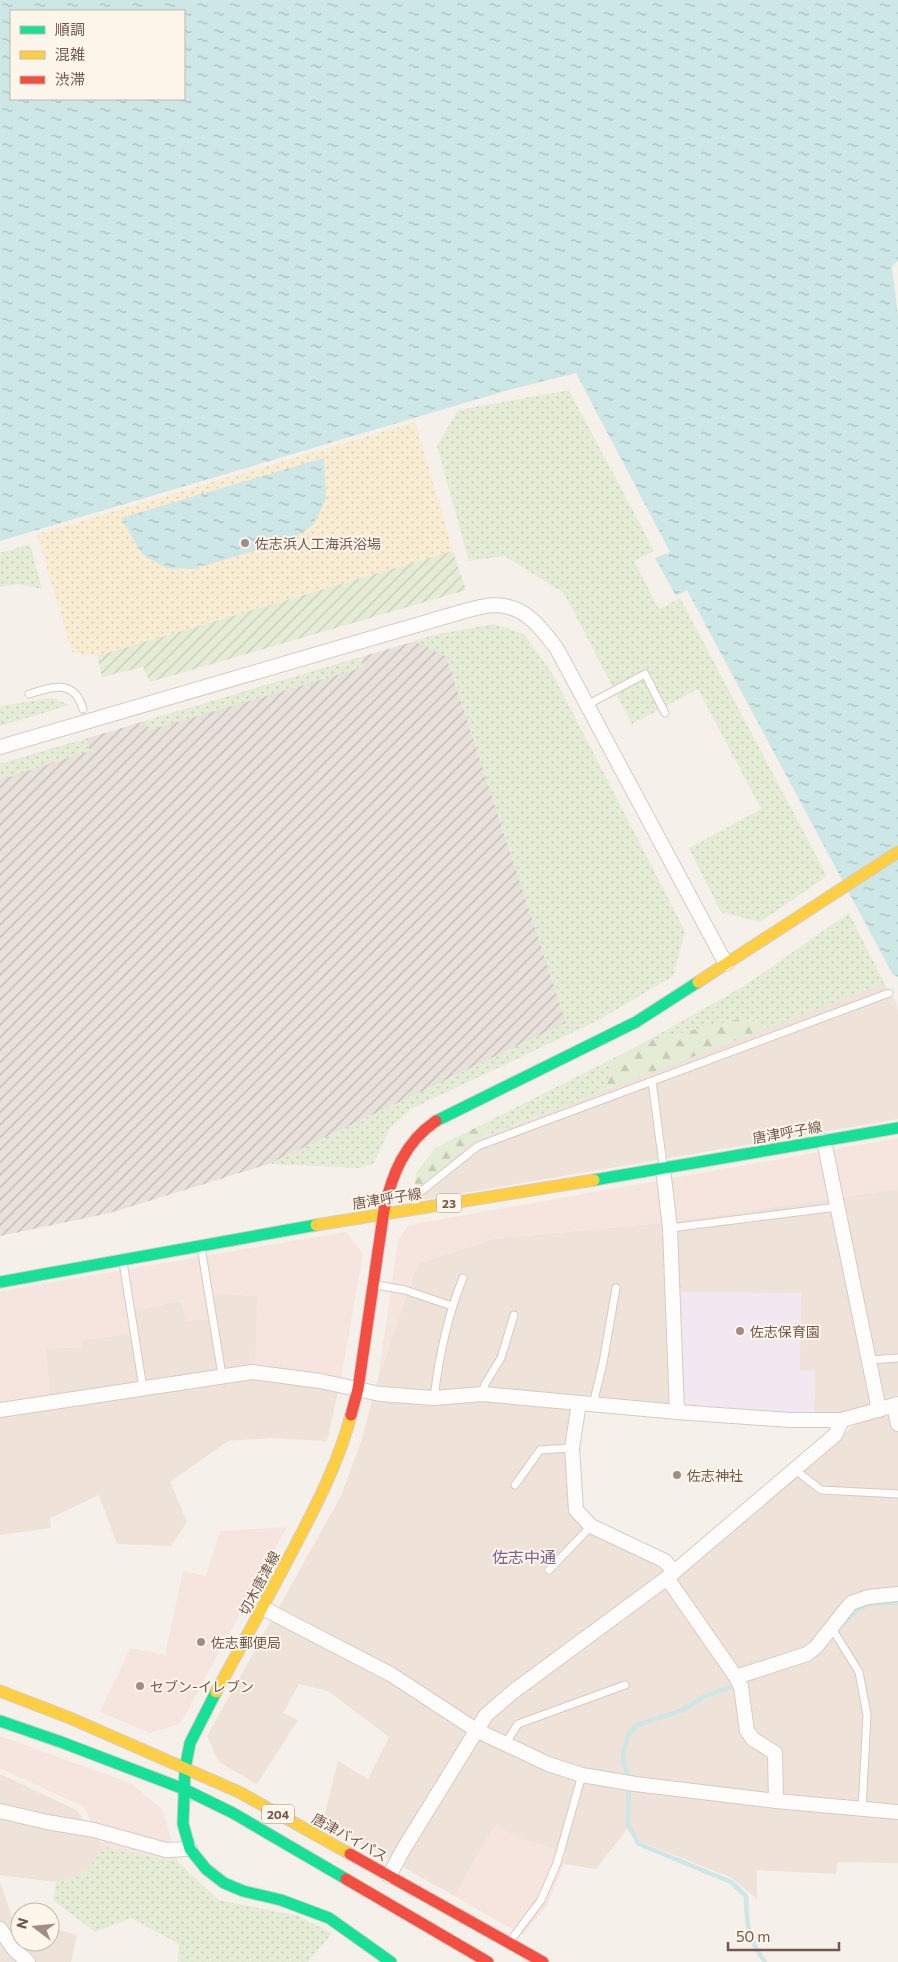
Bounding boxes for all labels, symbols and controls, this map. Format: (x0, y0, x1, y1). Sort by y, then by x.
legend (10, 10, 185, 100)
text: 順調 (55, 20, 85, 38)
text: 混雑 (55, 45, 85, 63)
text: 渋滞 (55, 70, 85, 88)
place label: 佐志浜人工海浜浴場 (255, 535, 381, 552)
marker: 佐志浜人工海浜浴場 (239, 537, 251, 549)
street label: 唐津呼子線 (751, 1118, 823, 1146)
street label: 唐津呼子線 (351, 1184, 423, 1212)
road number: 23 (436, 1194, 462, 1212)
place label: 佐志保育園 (750, 1323, 820, 1340)
marker: 佐志保育園 (734, 1325, 746, 1337)
place label: 佐志神社 (687, 1467, 743, 1484)
marker: 佐志神社 (671, 1469, 683, 1481)
district label: 佐志中通 (492, 1547, 556, 1566)
street label: 切木唐津線 (235, 1548, 283, 1618)
place label: 佐志郵便局 (211, 1634, 281, 1651)
marker: 佐志郵便局 (195, 1636, 207, 1648)
place label: セブン-イレブン (150, 1678, 254, 1695)
marker: セブン-イレブン (134, 1680, 146, 1692)
road number: 204 (262, 1805, 294, 1824)
street label: 唐津バイパス (309, 1809, 391, 1865)
north arrow (10, 1902, 60, 1952)
text: N (12, 1916, 32, 1931)
scale bar (728, 1920, 839, 1952)
text: 50 m (736, 1927, 770, 1945)

